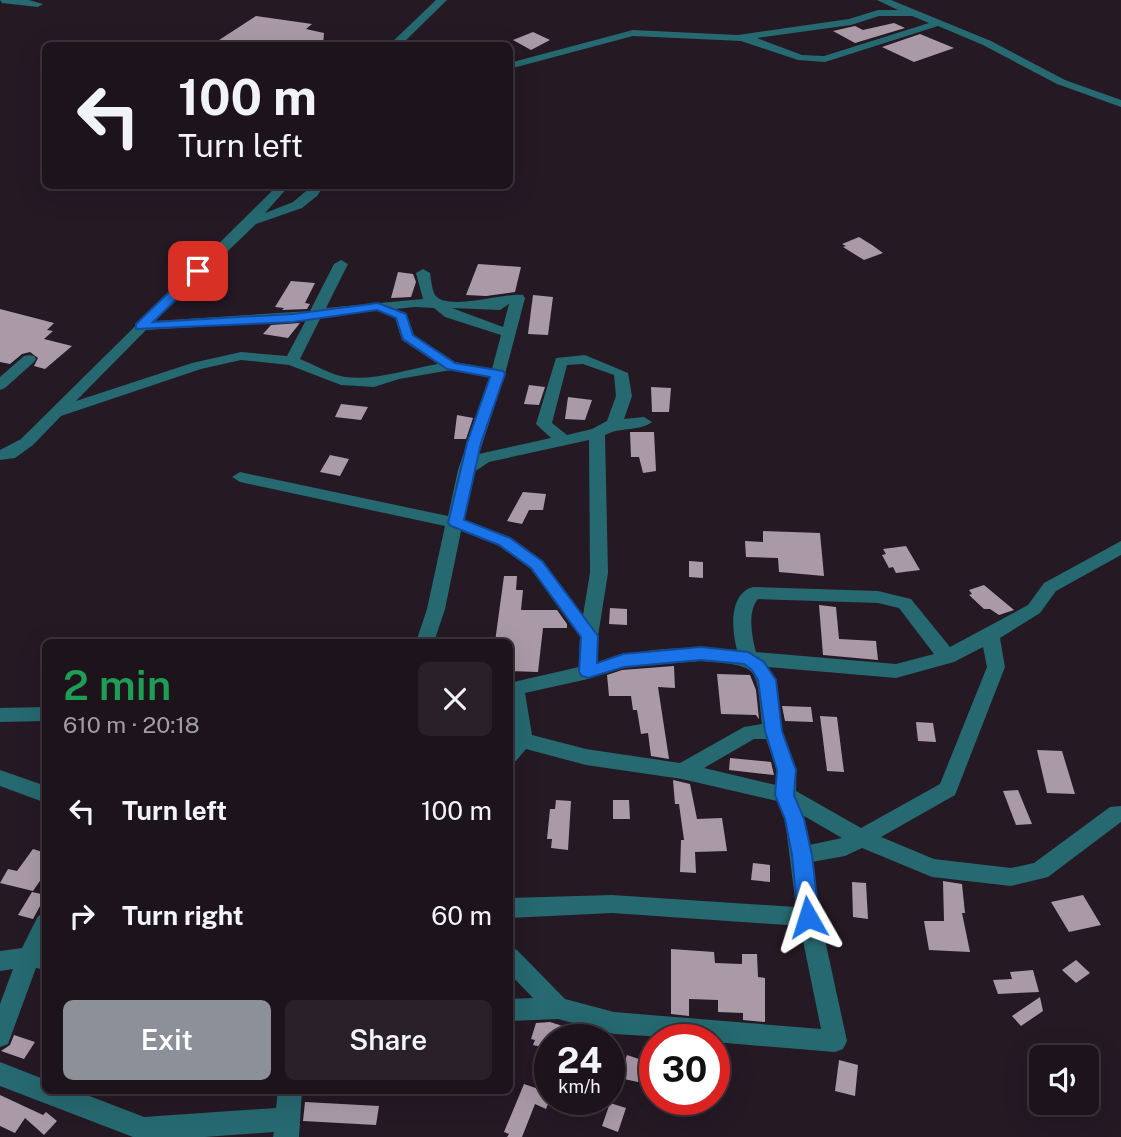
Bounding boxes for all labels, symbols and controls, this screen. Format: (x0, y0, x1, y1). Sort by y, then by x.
text: 100 m (178, 68, 317, 126)
icon: left (63, 70, 154, 161)
text: Turn left (178, 127, 303, 164)
pin (168, 241, 228, 301)
icon: arrive (179, 252, 217, 290)
text: 2 min (63, 660, 171, 709)
button: close (418, 662, 492, 736)
text: 610 m · 20:18 (63, 711, 200, 738)
icon: left (63, 792, 101, 830)
text: Turn left (122, 795, 227, 826)
text: 100 m (421, 795, 492, 826)
position arrow (771, 880, 845, 954)
icon: right (63, 897, 101, 935)
text: Turn right (122, 900, 244, 931)
text: 60 m (431, 900, 492, 931)
button: Exit (63, 1000, 271, 1080)
button: Share (285, 1000, 492, 1080)
speed limit sign: 30 (639, 1024, 730, 1115)
text: 24 (557, 1040, 602, 1081)
map controls (1029, 1045, 1099, 1115)
button: sound (1029, 1045, 1099, 1115)
text: km/h (558, 1076, 601, 1097)

